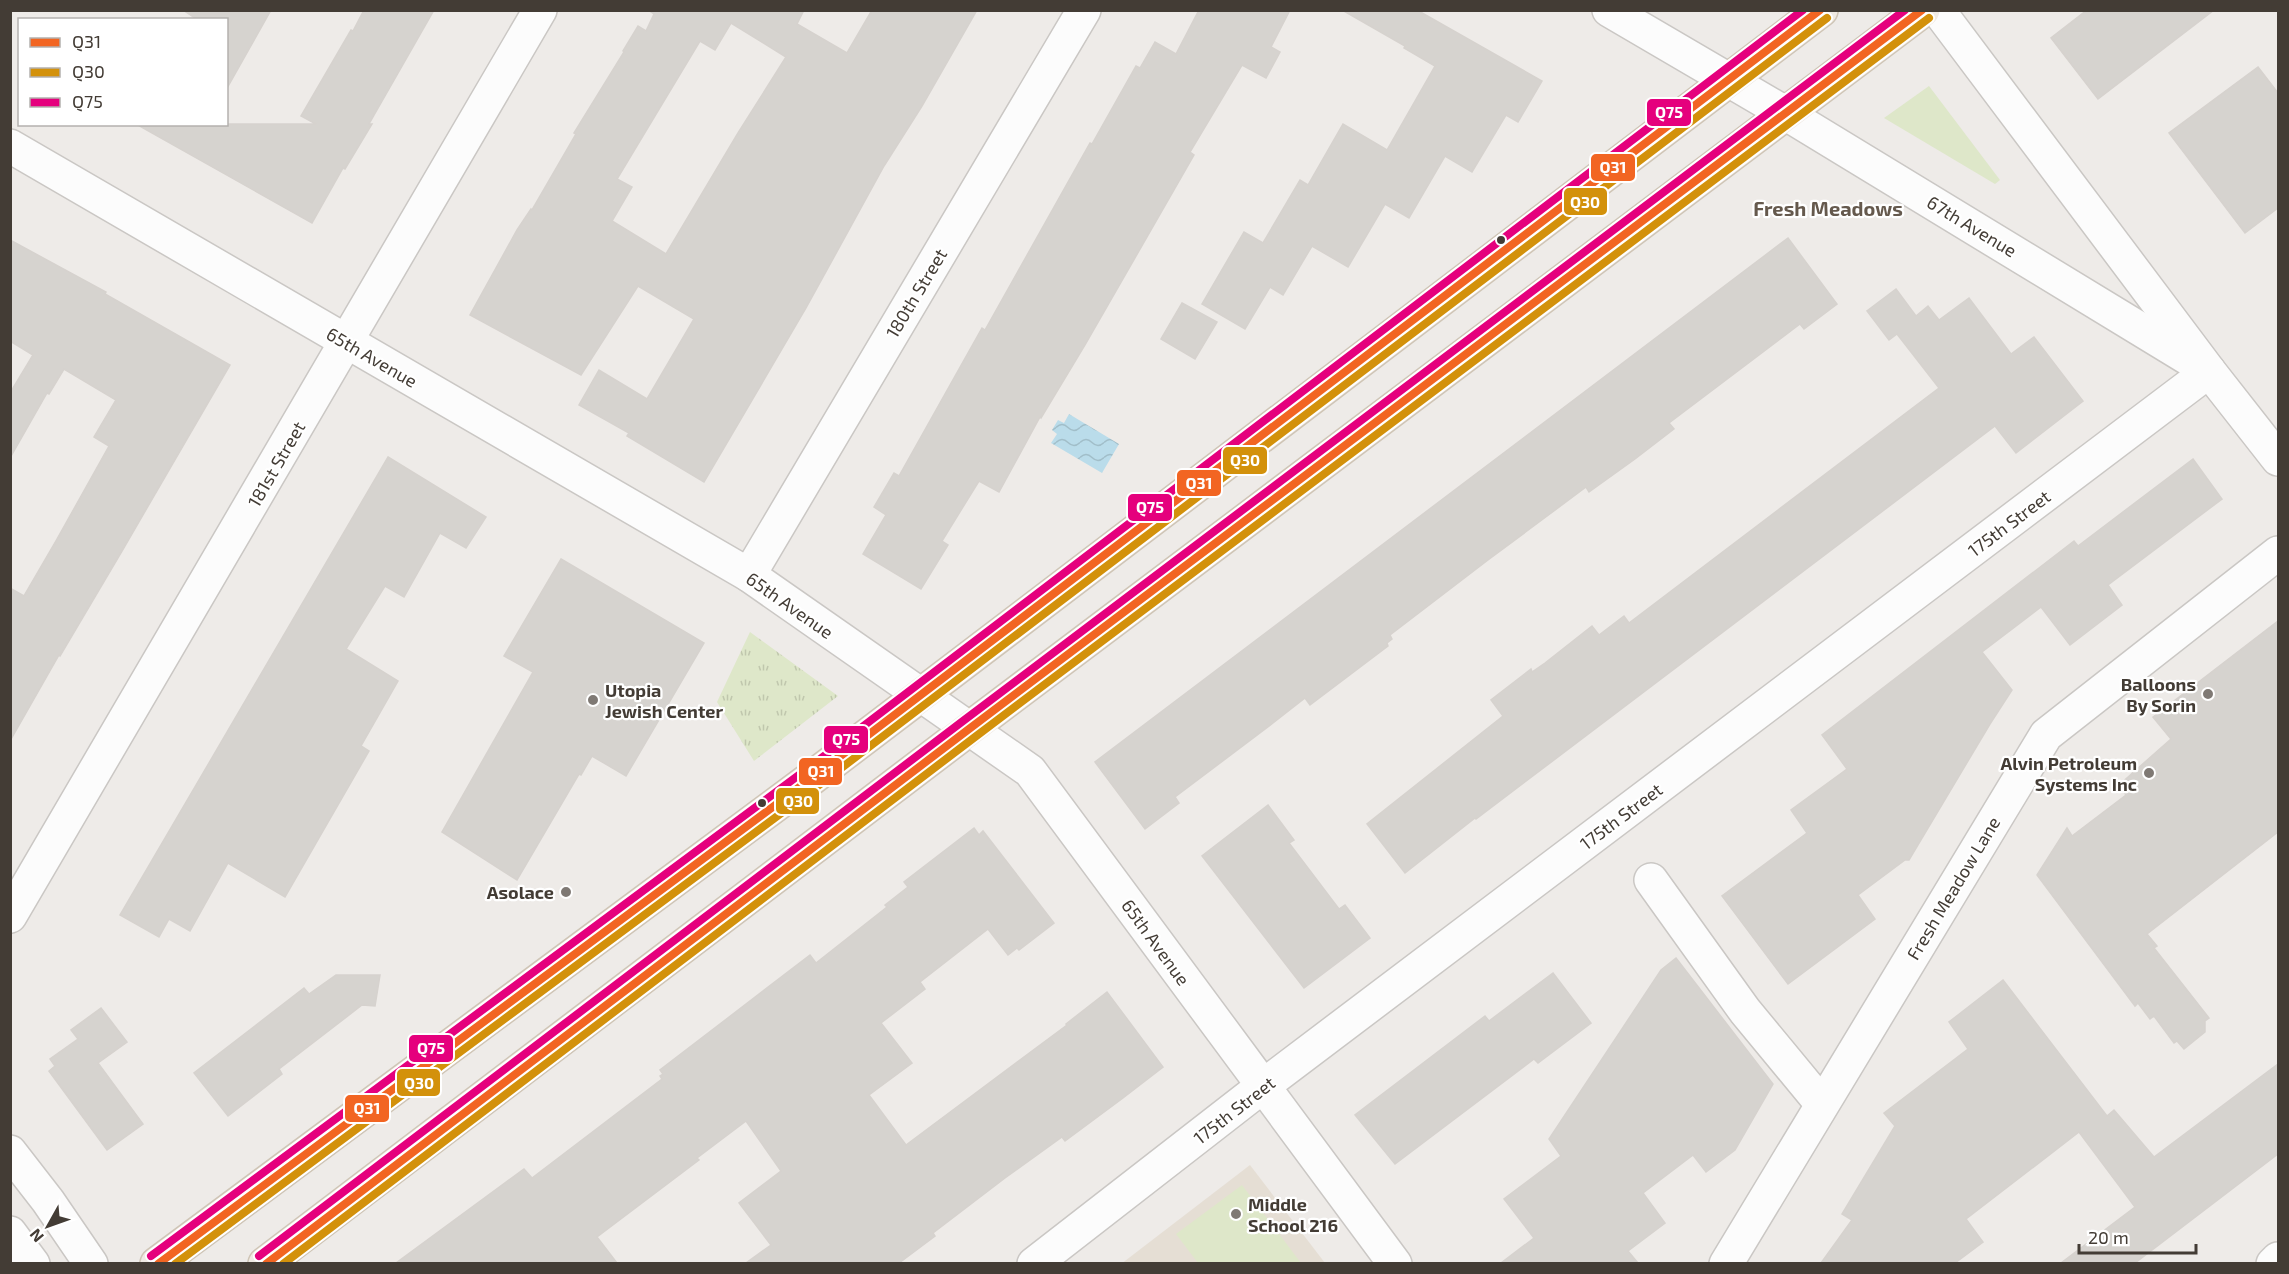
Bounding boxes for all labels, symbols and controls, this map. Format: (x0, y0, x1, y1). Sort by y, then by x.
legend (18, 18, 228, 126)
text: Q31 (72, 30, 101, 52)
text: Q30 (72, 60, 105, 82)
text: Q75 (72, 90, 103, 112)
line badge: Q75 (1646, 98, 1692, 127)
text: Q75 (1655, 102, 1683, 122)
line badge: Q31 (1590, 153, 1636, 182)
text: Q31 (1600, 157, 1627, 177)
line badge: Q30 (1563, 187, 1608, 216)
street label: 67th Avenue (1923, 191, 2021, 261)
text: Q30 (1570, 192, 1600, 212)
district label: Fresh Meadows (1753, 196, 1903, 220)
unlabelled marker (1495, 234, 1507, 246)
street label: 180th Street (881, 244, 951, 342)
street label: 65th Avenue (323, 322, 421, 392)
street label: 181st Street (243, 417, 309, 511)
line badge: Q30 (1222, 446, 1268, 475)
text: Q30 (1230, 450, 1260, 470)
line badge: Q31 (1176, 469, 1222, 497)
text: Q31 (1186, 473, 1213, 493)
street label: 175th Street (1963, 485, 2055, 561)
line badge: Q75 (1127, 493, 1173, 522)
text: Q75 (1136, 497, 1164, 517)
street label: 65th Avenue (742, 567, 838, 643)
place label: Balloons By Sorin (2121, 673, 2196, 716)
place label: Utopia Jewish Center (605, 679, 723, 722)
marker: Balloons By Sorin (2201, 687, 2215, 701)
marker: Utopia Jewish Center (586, 693, 600, 707)
line badge: Q75 (823, 725, 869, 754)
text: Q75 (832, 729, 860, 749)
place label: Alvin Petroleum Systems Inc (2001, 752, 2137, 795)
line badge: Q31 (798, 757, 843, 786)
text: Q31 (808, 761, 835, 781)
marker: Alvin Petroleum Systems Inc (2142, 766, 2156, 780)
street label: 175th Street (1575, 778, 1667, 854)
line badge: Q30 (775, 787, 820, 815)
text: Q30 (783, 791, 813, 811)
unlabelled marker (756, 797, 768, 809)
street label: Fresh Meadow Lane (1902, 812, 2004, 964)
place label: Asolace (487, 881, 554, 903)
marker: Asolace (559, 885, 573, 899)
street label: 65th Avenue (1117, 895, 1195, 989)
line badge: Q75 (408, 1034, 454, 1063)
text: Q75 (417, 1038, 445, 1058)
line badge: Q30 (396, 1068, 441, 1097)
street label: 175th Street (1189, 1071, 1279, 1149)
text: Q30 (404, 1073, 434, 1093)
line badge: Q31 (344, 1094, 390, 1123)
text: Q31 (354, 1098, 381, 1118)
place label: Middle School 216 (1248, 1193, 1338, 1236)
north arrow (18, 1196, 78, 1256)
marker: Middle School 216 (1229, 1207, 1243, 1221)
scale bar (2079, 1217, 2196, 1255)
text: N (25, 1225, 47, 1246)
text: 20 m (2088, 1226, 2129, 1248)

